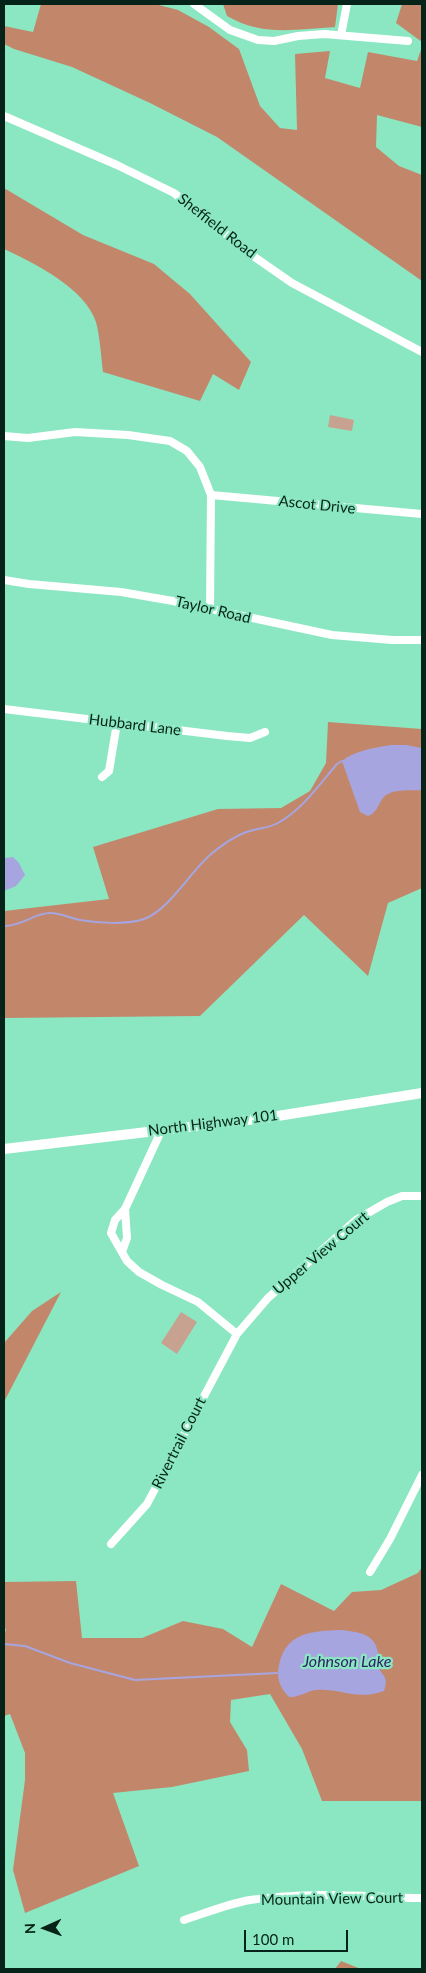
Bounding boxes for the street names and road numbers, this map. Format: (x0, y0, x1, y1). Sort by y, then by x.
street label: Sheffield Road (174, 190, 260, 262)
street label: Ascot Drive (278, 492, 356, 518)
street label: Taylor Road (174, 593, 252, 627)
street label: Hubbard Lane (88, 710, 182, 740)
street label: North Highway 101 (147, 1106, 279, 1140)
street label: Upper View Court (269, 1208, 373, 1298)
street label: Rivertrail Court (148, 1394, 210, 1492)
street label: Mountain View Court (261, 1889, 403, 1909)

